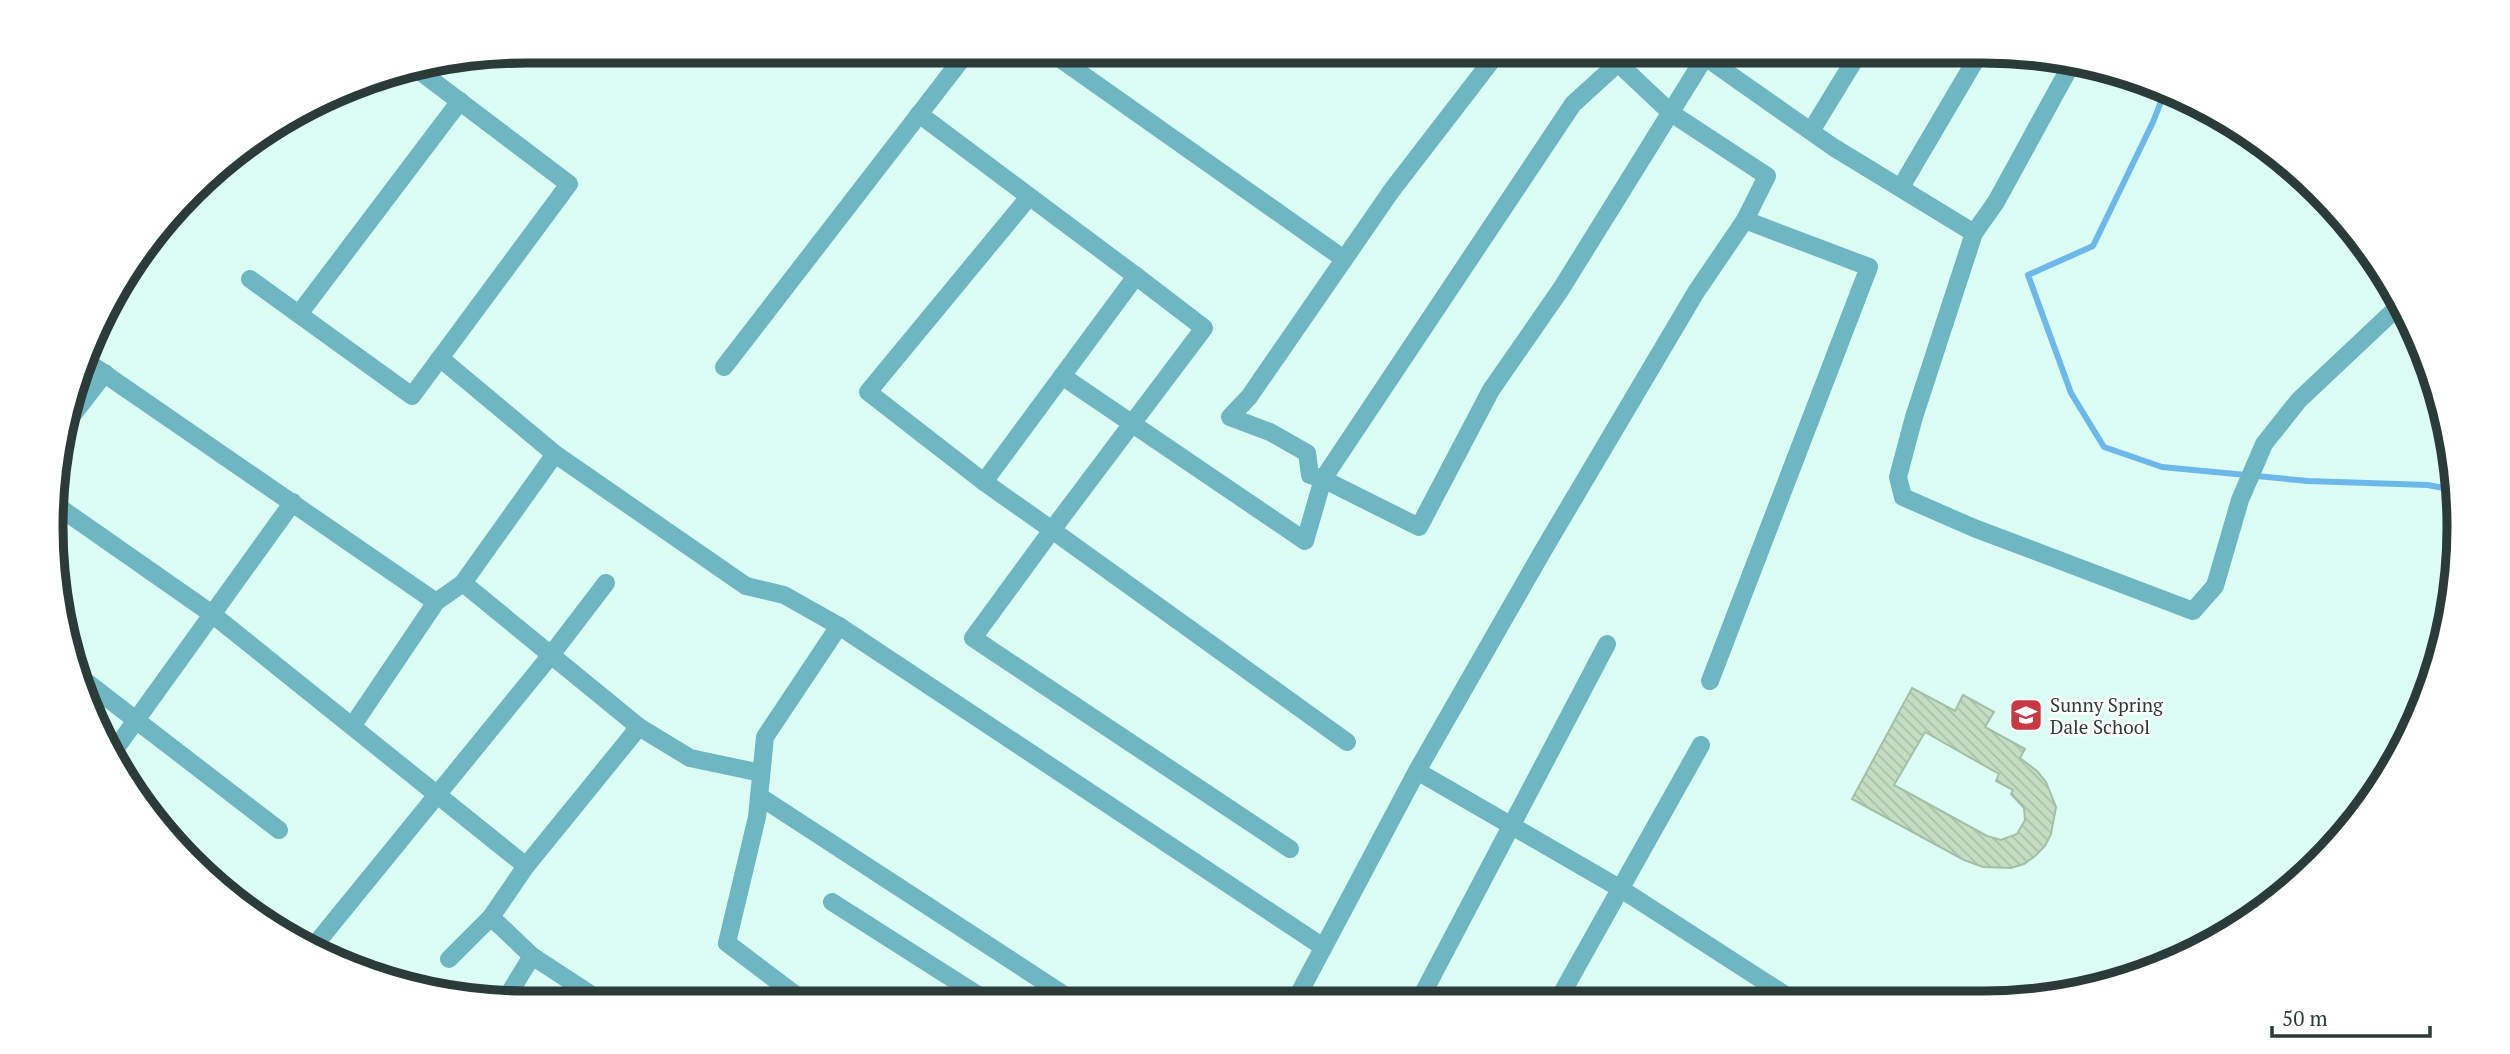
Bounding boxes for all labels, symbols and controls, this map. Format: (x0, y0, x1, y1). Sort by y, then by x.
place label: Sunny Spring Dale School (2050, 692, 2164, 739)
school or university icon: Sunny Spring Dale School (2007, 696, 2045, 734)
scale bar (2272, 995, 2430, 1038)
text: 50 m (2282, 1004, 2328, 1032)

